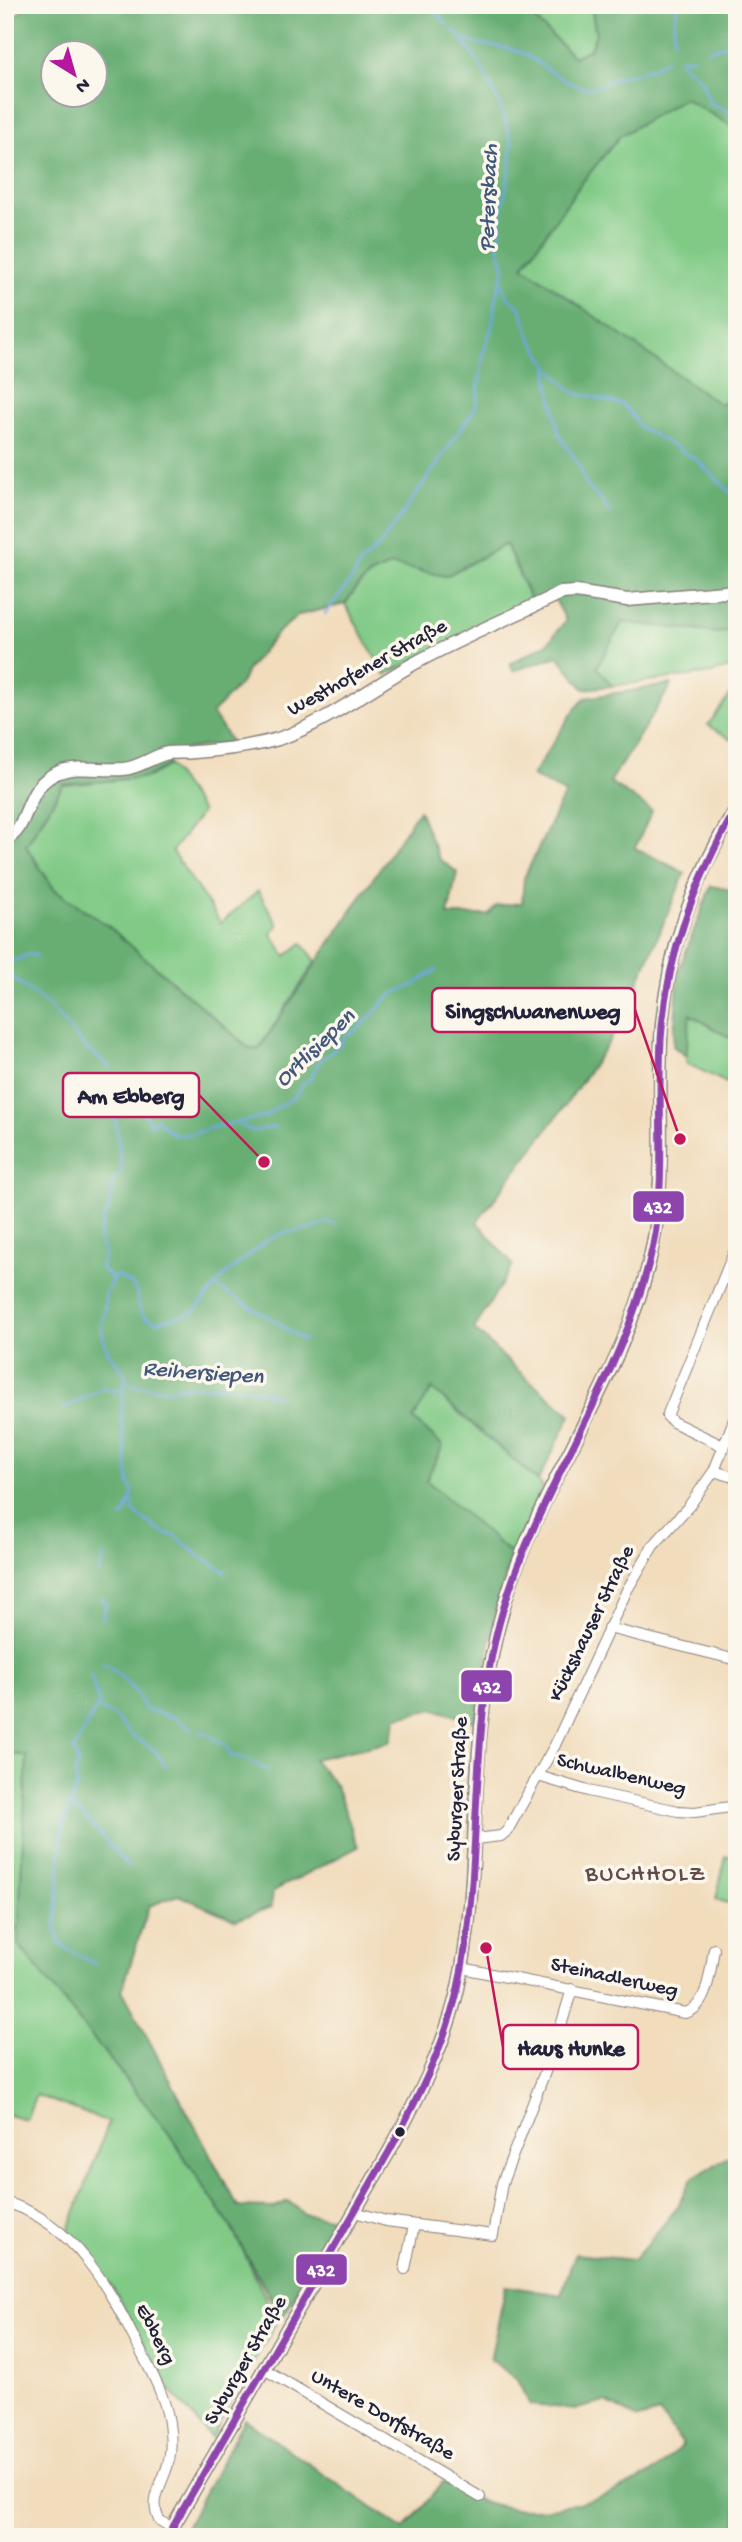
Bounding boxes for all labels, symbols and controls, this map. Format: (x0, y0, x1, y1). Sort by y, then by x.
north arrow (38, 38, 108, 108)
text: N (70, 72, 94, 98)
water label: Petersbach (475, 143, 505, 252)
street label: Westhofener Straße (284, 614, 453, 723)
callout: Singschwanenweg (432, 988, 635, 1032)
text: Singschwanenweg (445, 1000, 621, 1027)
water label: Ortlisiepen (270, 1004, 362, 1094)
callout: Am Ebberg (63, 1073, 199, 1117)
text: Am Ebberg (76, 1085, 185, 1112)
line badge: 432 (632, 1190, 685, 1223)
text: 432 (643, 1198, 673, 1221)
water label: Reihersiepen (142, 1356, 265, 1392)
street label: Kückshauser Straße (544, 1541, 642, 1706)
line badge: 432 (460, 1669, 513, 1703)
text: 432 (472, 1678, 502, 1701)
street label: Syburger Straße (443, 1715, 475, 1862)
street label: Schwalbenweg (554, 1749, 688, 1803)
district label: BUCHHOLZ (584, 1861, 707, 1890)
street label: Steinadlerweg (548, 1953, 680, 2005)
callout: Haus Hunke (503, 2025, 638, 2069)
text: Haus Hunke (517, 2037, 626, 2064)
unlabelled marker (393, 2125, 407, 2139)
line badge: 432 (295, 2253, 348, 2286)
text: 432 (306, 2261, 336, 2284)
street label: Syburger Straße (200, 2291, 295, 2430)
street label: Ebberg (128, 2300, 180, 2370)
street label: Untere Dorfstraße (306, 2365, 459, 2468)

